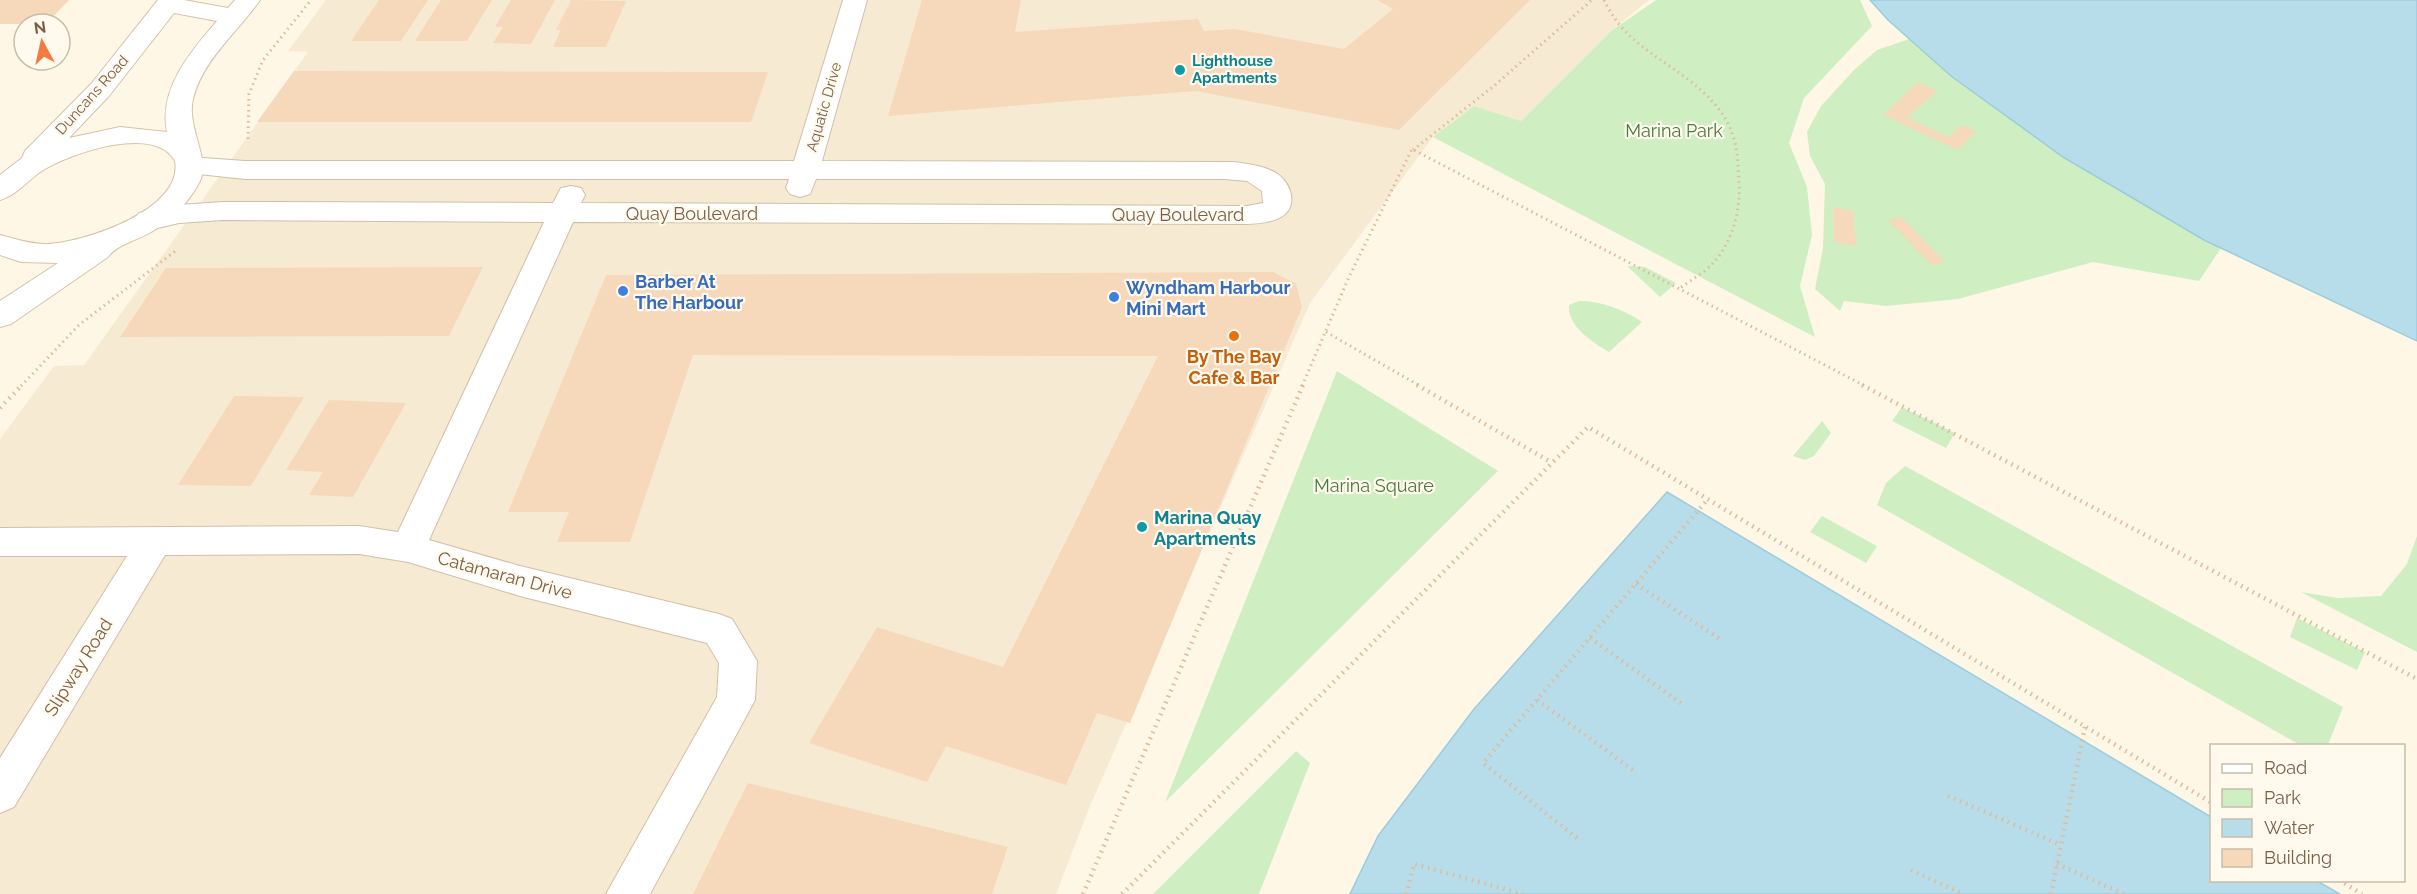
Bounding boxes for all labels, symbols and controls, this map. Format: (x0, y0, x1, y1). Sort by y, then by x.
north arrow (12, 12, 72, 72)
text: N (33, 17, 47, 38)
street label: Duncans Road (52, 52, 132, 138)
place label: Lighthouse Apartments (1192, 52, 1277, 87)
street label: Aquatic Drive (803, 60, 845, 154)
marker: Lighthouse Apartments (1173, 63, 1187, 77)
park label: Marina Park (1625, 120, 1723, 141)
street label: Quay Boulevard (626, 203, 758, 224)
street label: Quay Boulevard (1112, 204, 1244, 225)
place label: Barber At The Harbour (635, 271, 743, 313)
place label: Wyndham Harbour Mini Mart (1126, 277, 1290, 319)
marker: Barber At The Harbour (616, 284, 630, 298)
marker: Wyndham Harbour Mini Mart (1107, 290, 1121, 304)
marker: By The Bay Cafe & Bar (1227, 329, 1241, 343)
place label: By The Bay Cafe & Bar (1187, 346, 1281, 388)
park label: Marina Square (1314, 475, 1434, 496)
place label: Marina Quay Apartments (1154, 507, 1262, 549)
marker: Marina Quay Apartments (1135, 520, 1149, 534)
street label: Catamaran Drive (435, 547, 575, 603)
street label: Slipway Road (40, 614, 116, 720)
legend (2210, 744, 2405, 882)
text: Road (2264, 757, 2307, 778)
text: Park (2264, 787, 2301, 808)
text: Water (2264, 817, 2315, 838)
text: Building (2264, 847, 2332, 868)

